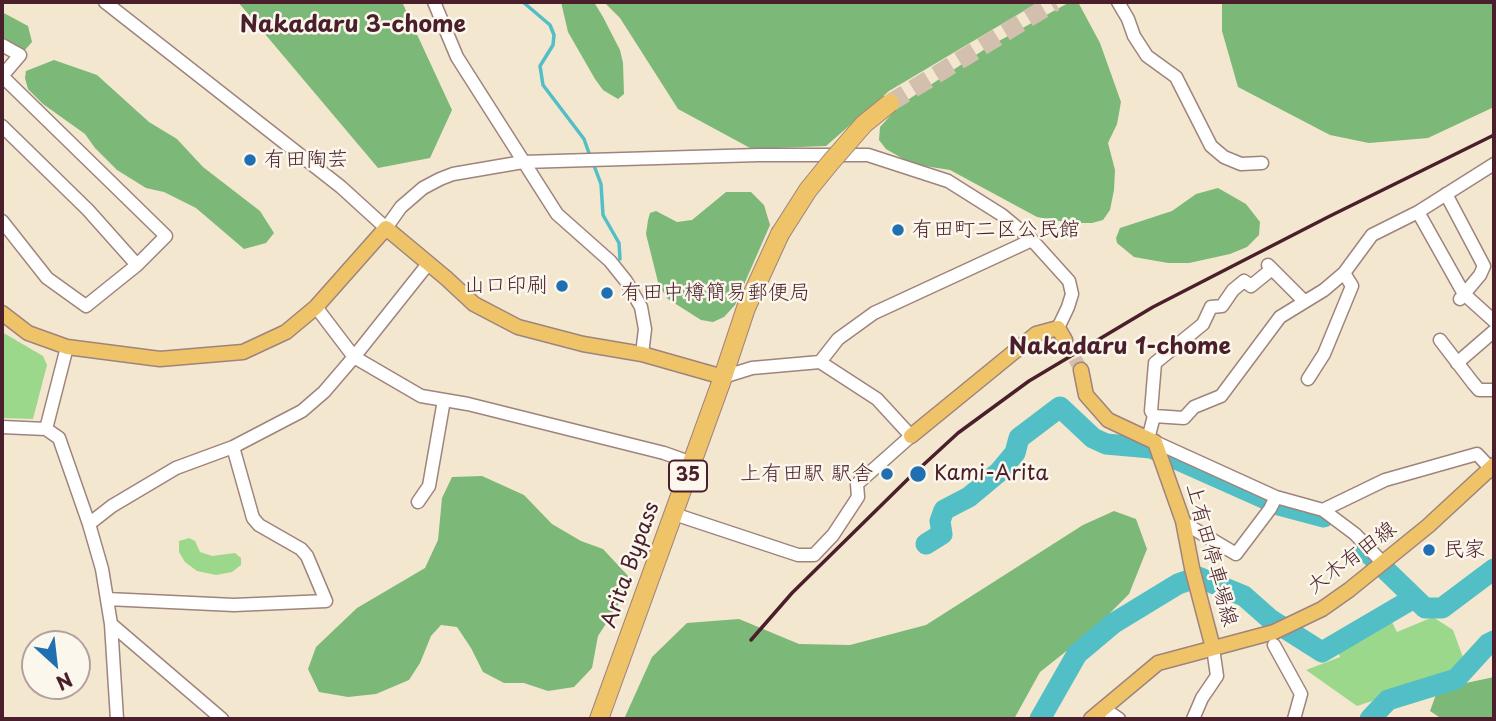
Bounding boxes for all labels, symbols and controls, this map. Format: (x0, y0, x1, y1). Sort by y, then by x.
district label: Nakadaru 3-chome (240, 12, 466, 40)
place label: 有田陶芸 (264, 147, 348, 173)
marker: 有田陶芸 (242, 152, 258, 168)
place label: 有田町二区公民館 (912, 217, 1080, 243)
marker: 有田町二区公民館 (890, 222, 906, 238)
place label: 山口印刷 (464, 273, 548, 299)
marker: 山口印刷 (554, 278, 570, 294)
place label: 有田中樽簡易郵便局 (621, 280, 810, 306)
marker: 有田中樽簡易郵便局 (599, 285, 615, 301)
district label: Nakadaru 1-chome (1009, 334, 1231, 362)
road number: 35 (669, 461, 707, 491)
place label: 上有田駅 駅舎 (740, 461, 873, 487)
place label: Kami-Arita (934, 461, 1048, 487)
marker: Kami-Arita (908, 464, 928, 484)
marker: 上有田駅 駅舎 (879, 466, 895, 482)
street label: 上有田停車場線 (1180, 481, 1242, 629)
street label: Arita Bypass (597, 499, 665, 631)
street label: 大木有田線 (1302, 516, 1402, 600)
place label: 民家 (1443, 537, 1485, 563)
marker: 民家 (1421, 542, 1437, 558)
north arrow (21, 630, 91, 700)
text: N (52, 666, 78, 698)

